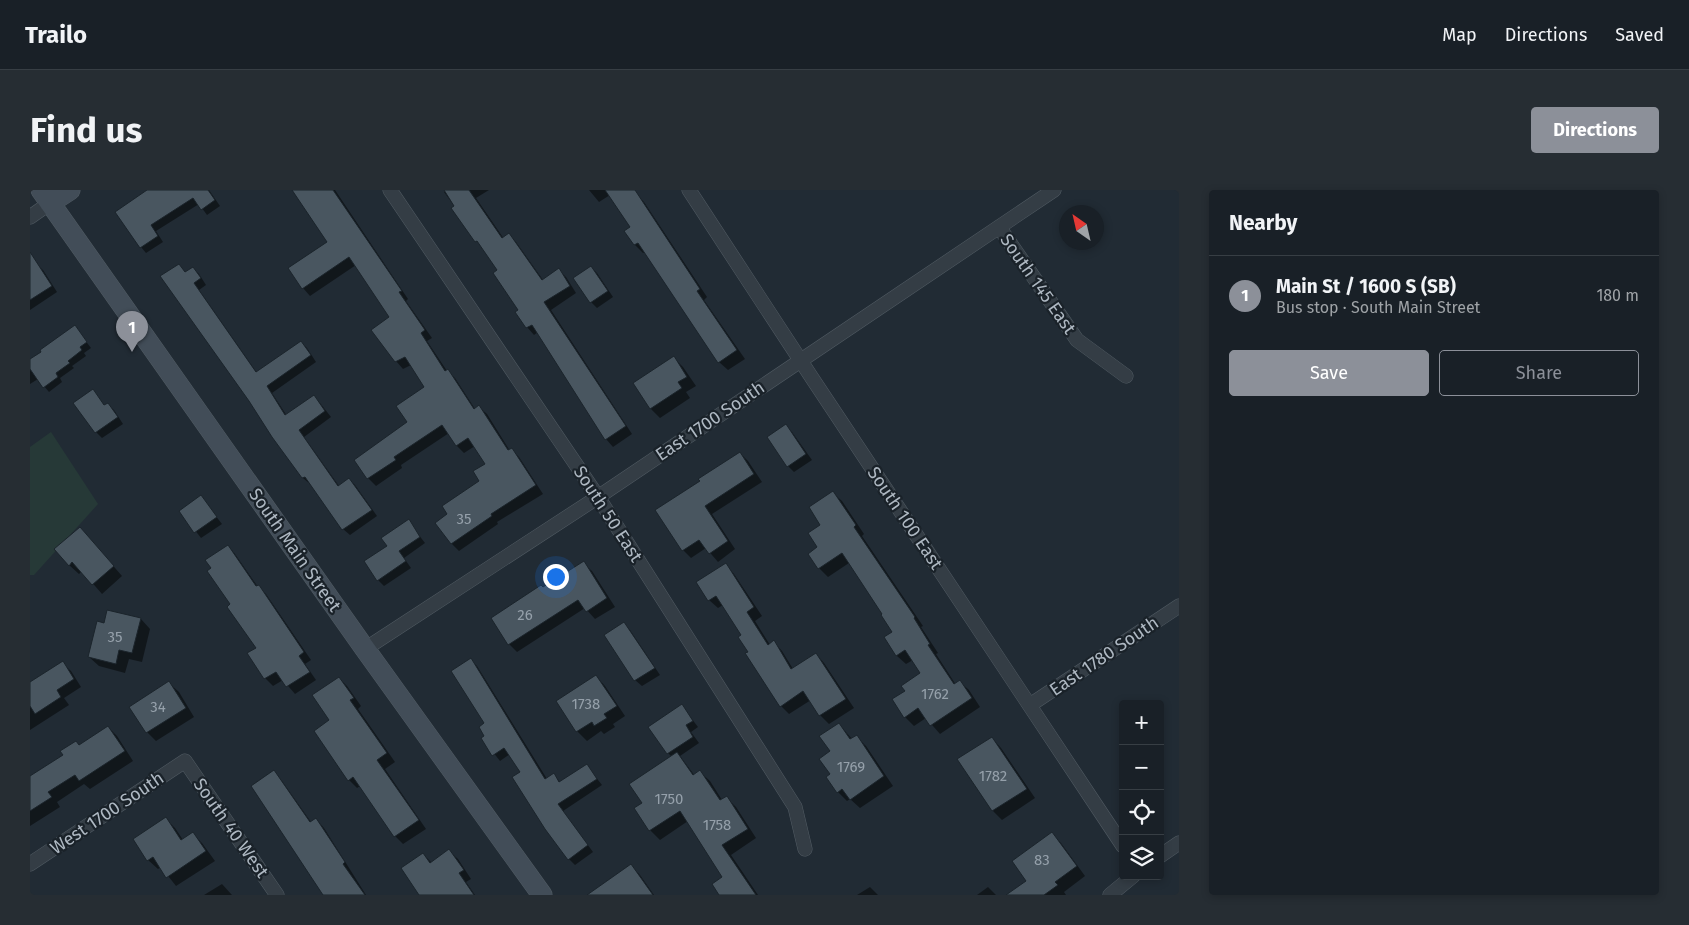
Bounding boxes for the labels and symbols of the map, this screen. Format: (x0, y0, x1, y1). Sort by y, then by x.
north arrow (1059, 205, 1104, 250)
street label: South 145 East (995, 230, 1081, 339)
pin: 1 (116, 311, 148, 352)
street label: East 1700 South (651, 376, 769, 466)
street label: South 50 East (569, 462, 648, 567)
street label: South 100 East (863, 462, 948, 574)
street label: South Main Street (244, 484, 346, 616)
house number: 35 (456, 510, 472, 528)
your location (543, 564, 569, 590)
house number: 26 (517, 606, 533, 624)
street label: East 1780 South (1045, 611, 1163, 701)
house number: 35 (107, 628, 123, 646)
house number: 1762 (921, 685, 949, 703)
house number: 1738 (572, 695, 600, 713)
house number: 34 (150, 698, 166, 716)
house number: 1769 (837, 758, 865, 776)
street label: West 1700 South (46, 767, 168, 859)
house number: 1782 (979, 767, 1007, 785)
street label: South 40 West (189, 774, 274, 882)
house number: 1750 (655, 790, 683, 808)
house number: 1758 (703, 816, 731, 834)
house number: 83 (1034, 851, 1050, 869)

